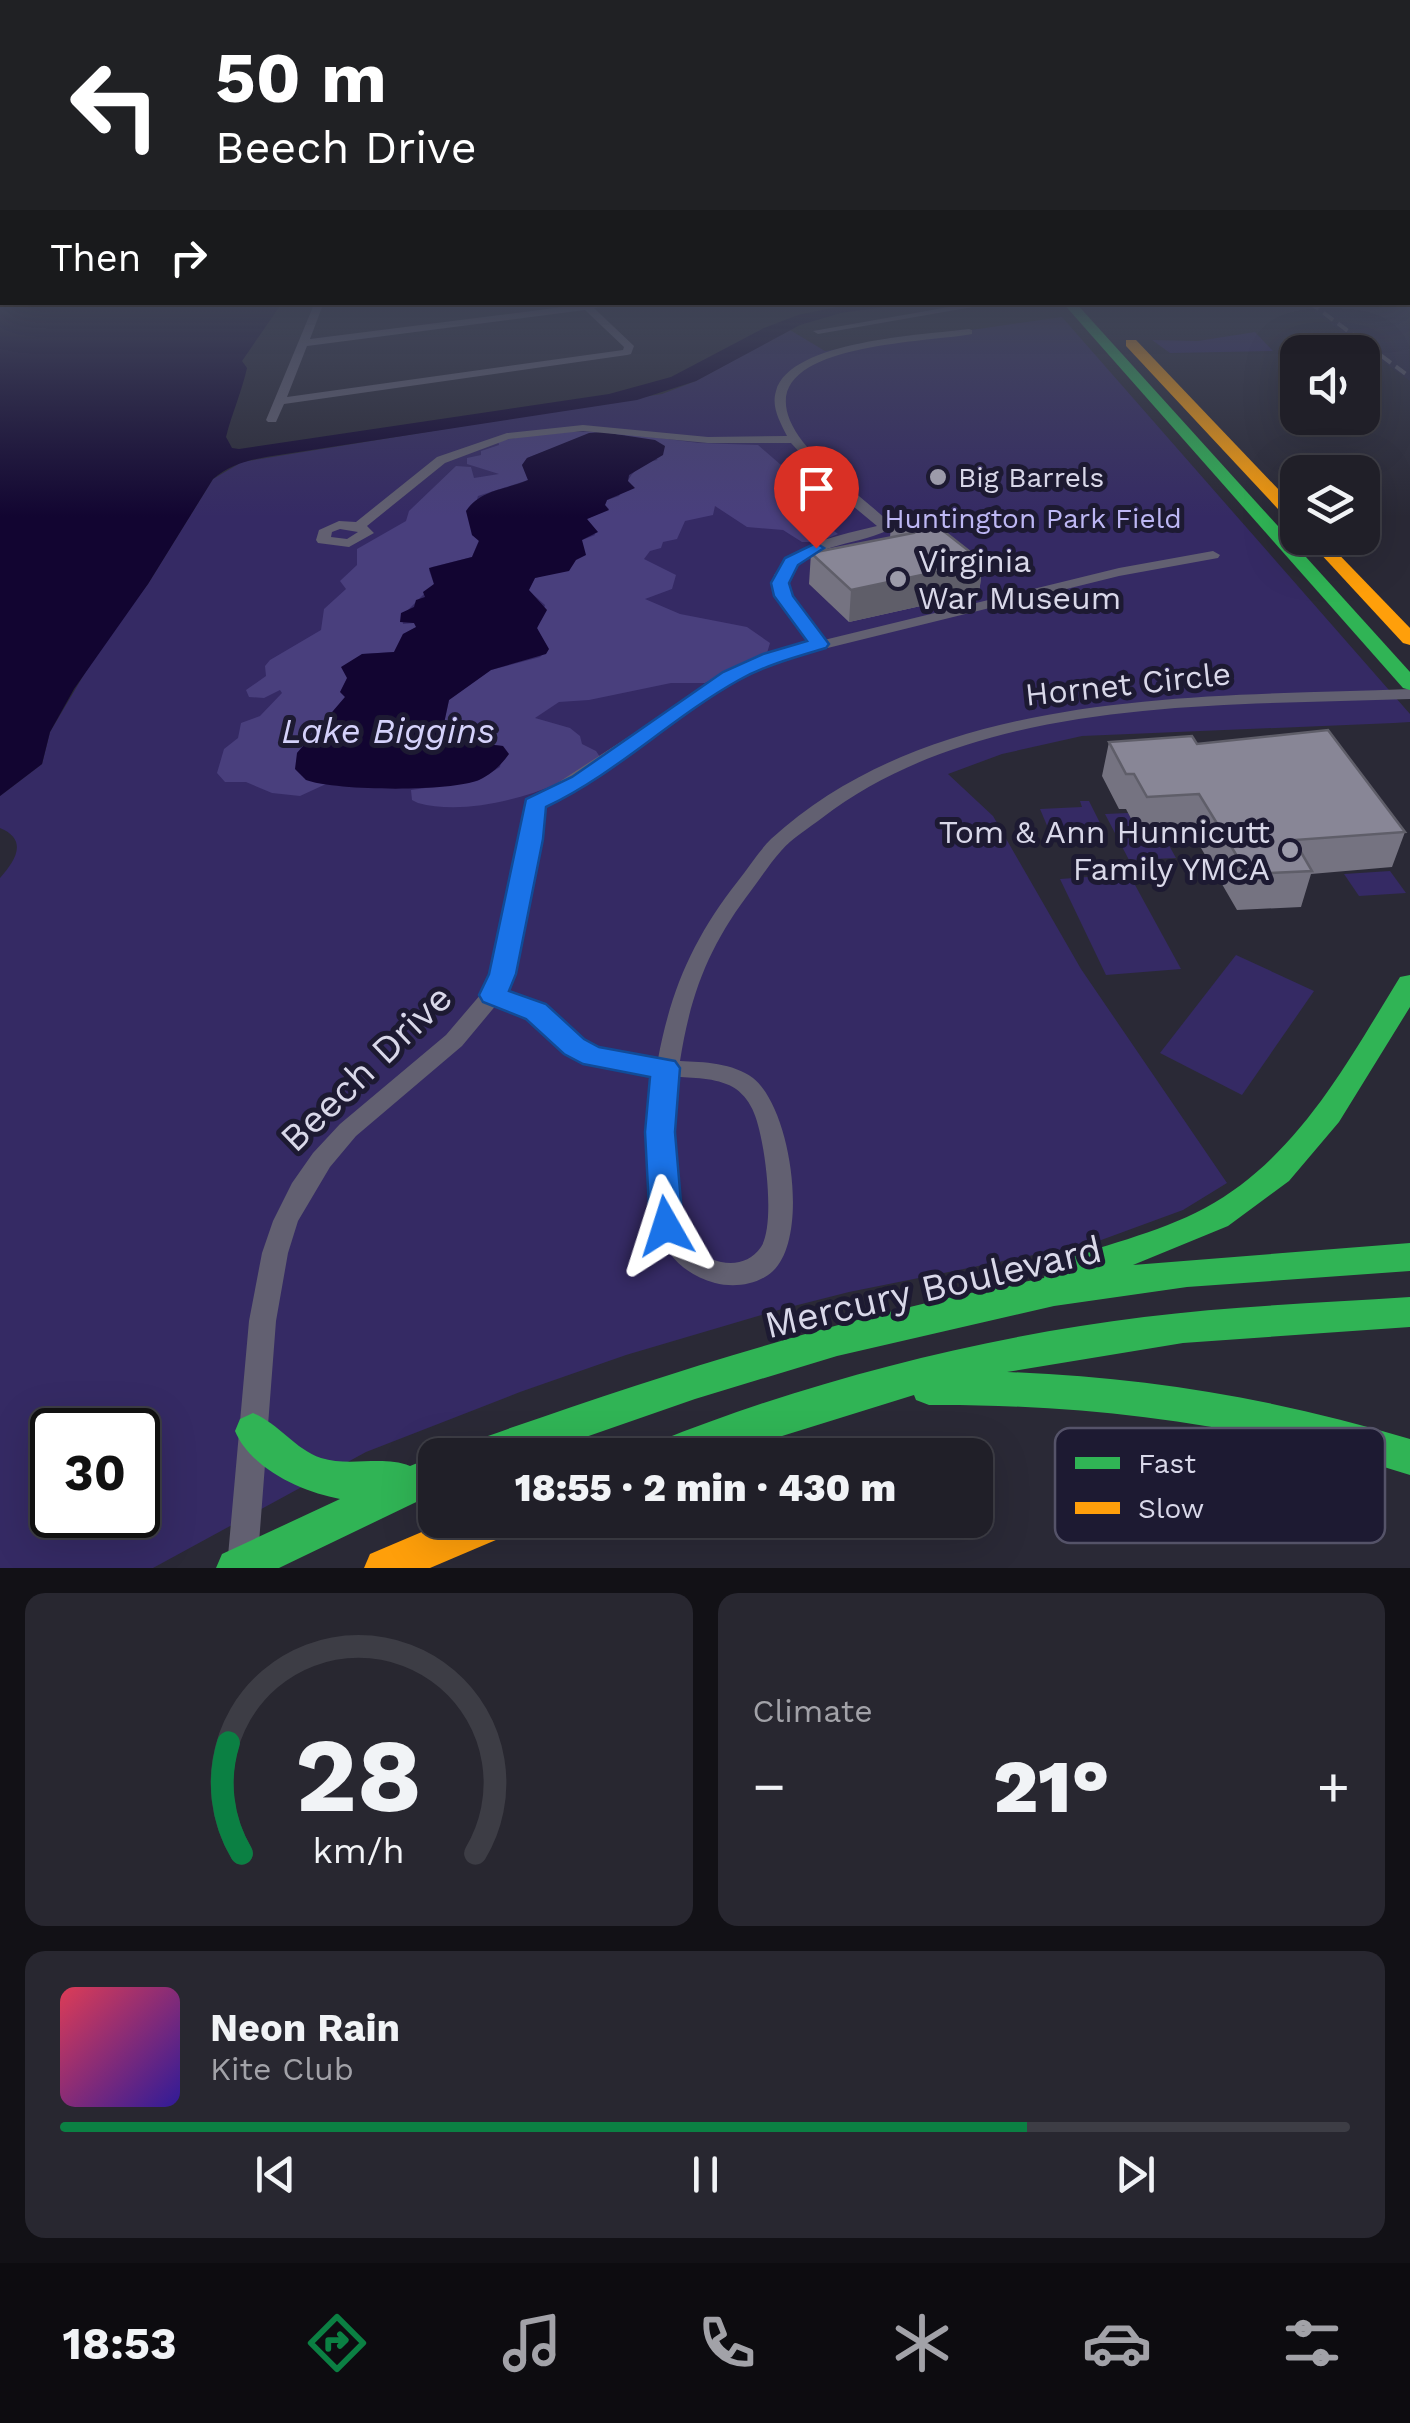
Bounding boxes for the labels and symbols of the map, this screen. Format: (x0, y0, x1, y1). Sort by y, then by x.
pin (774, 446, 859, 549)
place label: Big Barrels (958, 461, 1104, 494)
marker: Big Barrels (927, 466, 949, 488)
park label: Huntington Park Field (884, 502, 1182, 535)
place label: Virginia War Museum (918, 542, 1121, 617)
marker: Virginia War Museum (887, 568, 909, 590)
street label: Hornet Circle (1023, 654, 1233, 714)
water label: Lake Biggins (281, 710, 495, 752)
place label: Tom & Ann Hunnicutt Family YMCA (939, 813, 1270, 888)
marker: Tom & Ann Hunnicutt Family YMCA (1279, 839, 1301, 861)
street label: Beech Drive (271, 975, 461, 1161)
position arrow (614, 1174, 718, 1278)
street label: Mercury Boulevard (760, 1227, 1106, 1347)
speed limit sign: 30 (30, 1408, 160, 1538)
legend (1055, 1428, 1385, 1543)
text: Fast (1138, 1447, 1196, 1480)
text: Slow (1138, 1492, 1204, 1525)

